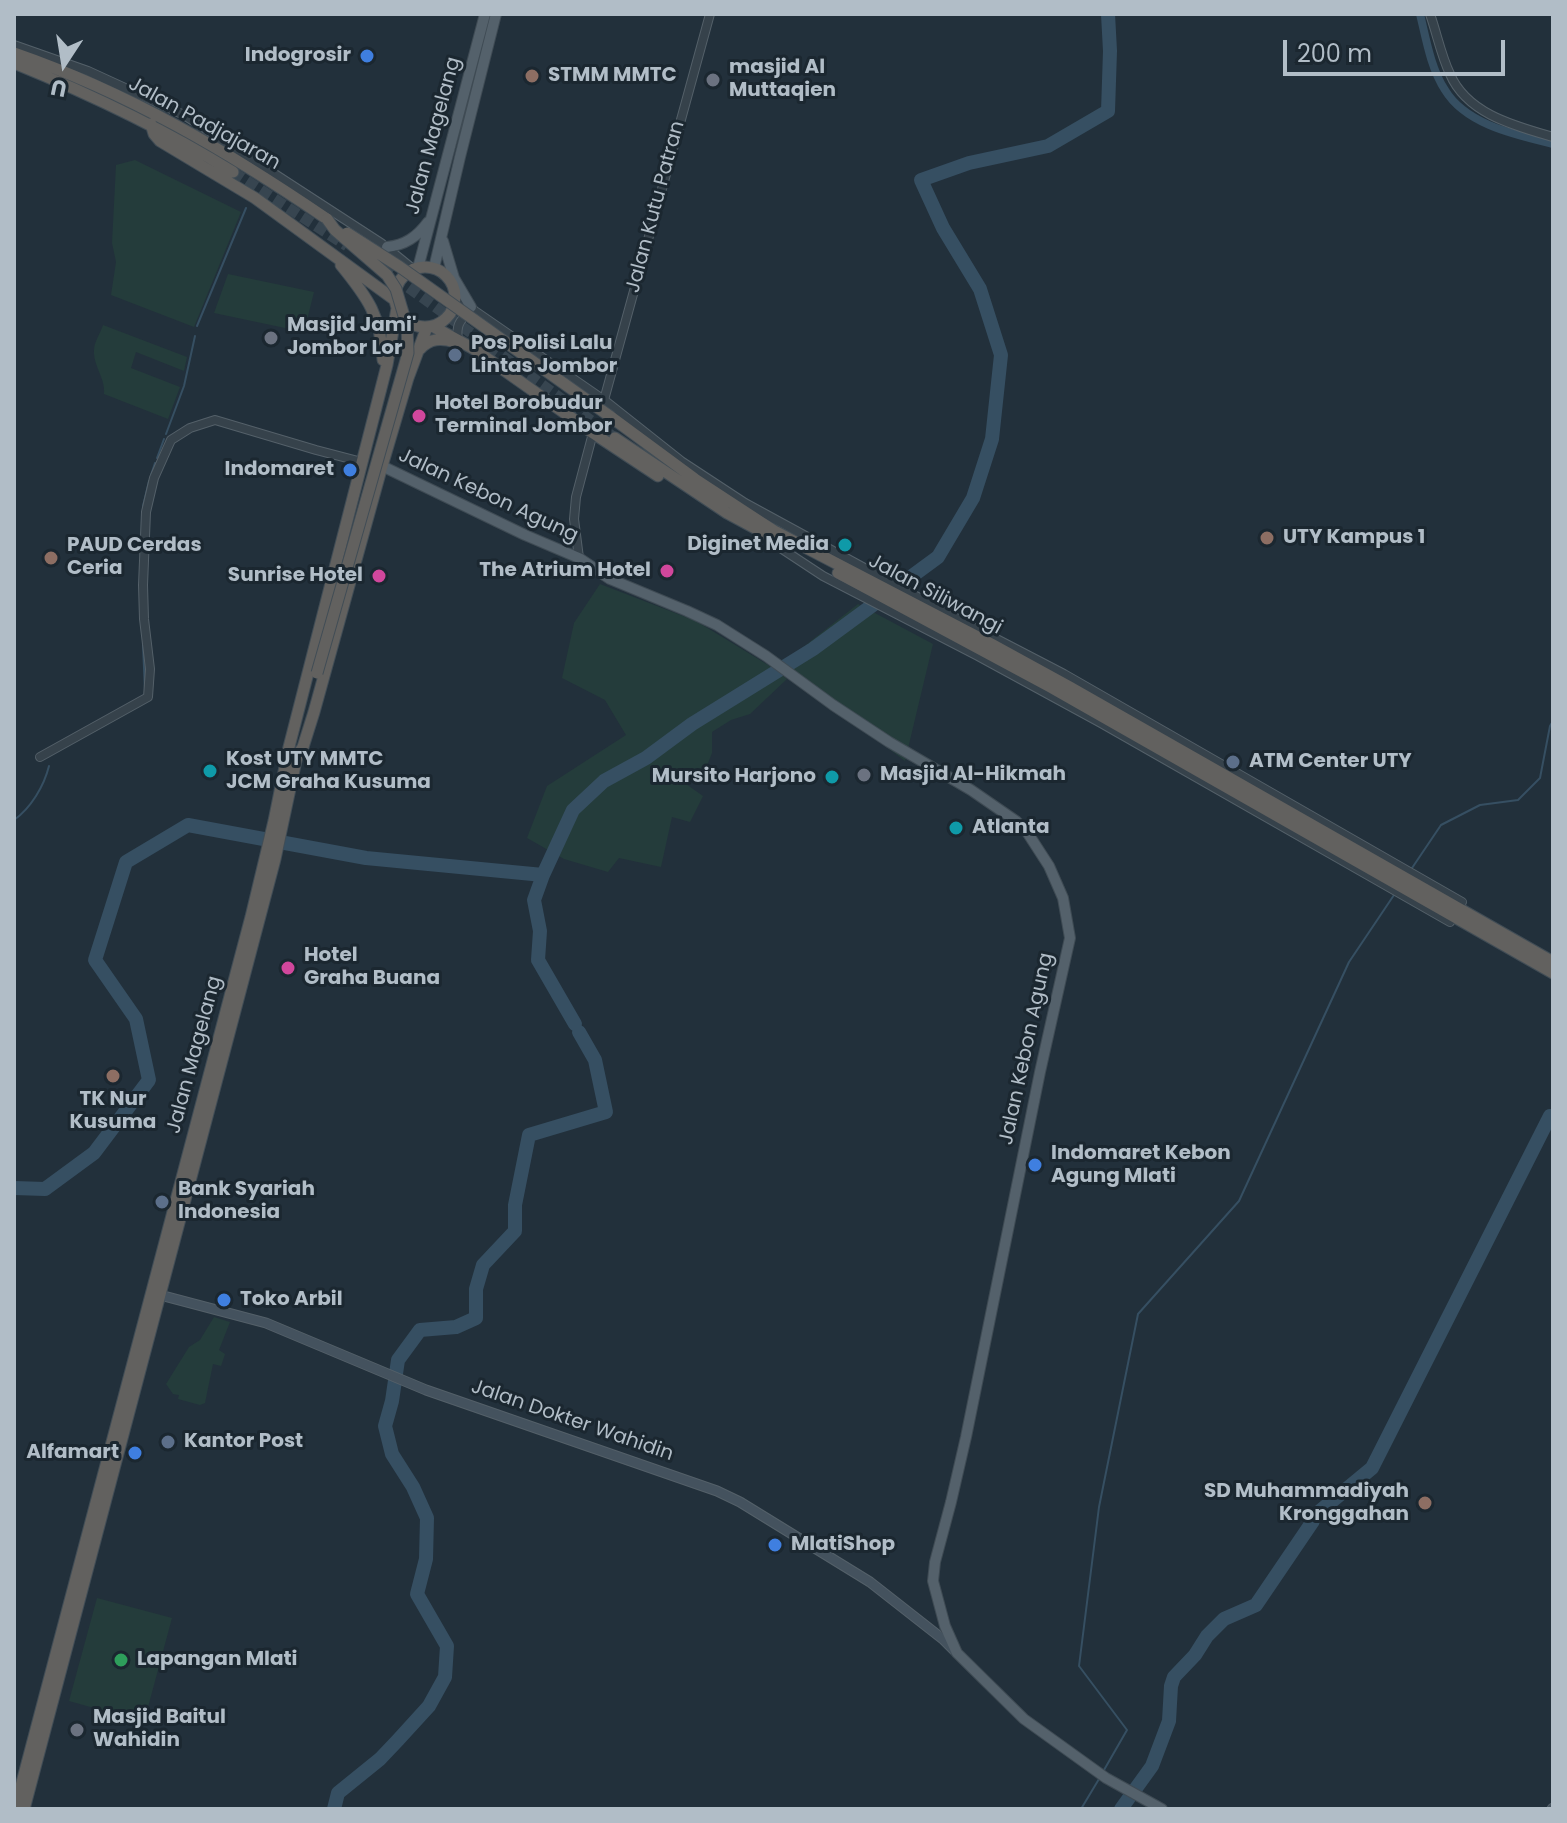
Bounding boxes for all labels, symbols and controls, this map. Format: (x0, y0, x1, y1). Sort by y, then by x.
north arrow (24, 24, 104, 104)
scale bar (1287, 24, 1509, 74)
text: 200 m (1297, 37, 1372, 70)
place label: Indogrosir (245, 44, 351, 68)
marker: Indogrosir (358, 47, 376, 65)
street label: Jalan Magelang (401, 55, 467, 217)
place label: masjid Al Muttaqien (729, 56, 836, 103)
place label: STMM MMTC (548, 64, 677, 88)
marker: STMM MMTC (523, 67, 541, 85)
text: U (48, 71, 70, 105)
marker: masjid Al Muttaqien (704, 71, 722, 89)
street label: Jalan Padjajaran (124, 72, 284, 176)
street label: Jalan Kutu Patran (621, 118, 691, 296)
place label: Masjid Jami' Jombor Lor (287, 314, 416, 361)
marker: Masjid Jami' Jombor Lor (262, 329, 280, 347)
place label: Pos Polisi Lalu Lintas Jombor (471, 332, 617, 379)
marker: Pos Polisi Lalu Lintas Jombor (446, 346, 464, 364)
place label: Hotel Borobudur Terminal Jombor (435, 392, 612, 439)
marker: Hotel Borobudur Terminal Jombor (410, 407, 428, 425)
street label: Jalan Kebon Agung (394, 444, 582, 548)
place label: Indomaret (225, 458, 334, 482)
marker: Indomaret (341, 461, 359, 479)
place label: UTY Kampus 1 (1283, 526, 1425, 550)
marker: UTY Kampus 1 (1258, 529, 1276, 547)
place label: Diginet Media (687, 533, 829, 557)
place label: PAUD Cerdas Ceria (67, 534, 202, 581)
marker: Diginet Media (836, 536, 854, 554)
marker: PAUD Cerdas Ceria (42, 549, 60, 567)
street label: Jalan Siliwangi (864, 550, 1006, 640)
place label: The Atrium Hotel (479, 559, 651, 583)
marker: The Atrium Hotel (658, 562, 676, 580)
place label: Sunrise Hotel (228, 564, 363, 588)
marker: Sunrise Hotel (370, 567, 388, 585)
place label: Kost UTY MMTC JCM Graha Kusuma (226, 748, 431, 795)
place label: ATM Center UTY (1249, 750, 1412, 774)
marker: ATM Center UTY (1224, 753, 1242, 771)
marker: Kost UTY MMTC JCM Graha Kusuma (201, 762, 219, 780)
place label: Masjid Al-Hikmah (880, 763, 1066, 787)
place label: Mursito Harjono (652, 765, 816, 789)
marker: Masjid Al-Hikmah (855, 766, 873, 784)
marker: Mursito Harjono (823, 768, 841, 786)
place label: Atlanta (972, 816, 1050, 840)
marker: Atlanta (947, 819, 965, 837)
place label: Hotel Graha Buana (304, 944, 440, 991)
street label: Jalan Kebon Agung (995, 951, 1059, 1147)
marker: Hotel Graha Buana (279, 959, 297, 977)
street label: Jalan Magelang (162, 974, 228, 1136)
marker: TK Nur Kusuma (104, 1067, 122, 1085)
place label: TK Nur Kusuma (70, 1088, 156, 1135)
place label: Indomaret Kebon Agung Mlati (1051, 1142, 1231, 1189)
marker: Indomaret Kebon Agung Mlati (1026, 1156, 1044, 1174)
place label: Bank Syariah Indonesia (178, 1178, 315, 1225)
marker: Bank Syariah Indonesia (153, 1193, 171, 1211)
place label: Toko Arbil (240, 1288, 343, 1312)
marker: Toko Arbil (215, 1291, 233, 1309)
street label: Jalan Dokter Wahidin (468, 1375, 676, 1467)
place label: Kantor Post (184, 1430, 303, 1454)
marker: Kantor Post (159, 1433, 177, 1451)
place label: Alfamart (26, 1441, 119, 1465)
marker: Alfamart (126, 1444, 144, 1462)
place label: SD Muhammadiyah Kronggahan (1204, 1480, 1409, 1527)
marker: SD Muhammadiyah Kronggahan (1416, 1494, 1434, 1512)
place label: MlatiShop (791, 1533, 895, 1557)
marker: MlatiShop (766, 1536, 784, 1554)
place label: Lapangan Mlati (137, 1648, 297, 1672)
marker: Lapangan Mlati (112, 1651, 130, 1669)
place label: Masjid Baitul Wahidin (93, 1706, 226, 1753)
marker: Masjid Baitul Wahidin (68, 1721, 86, 1739)

